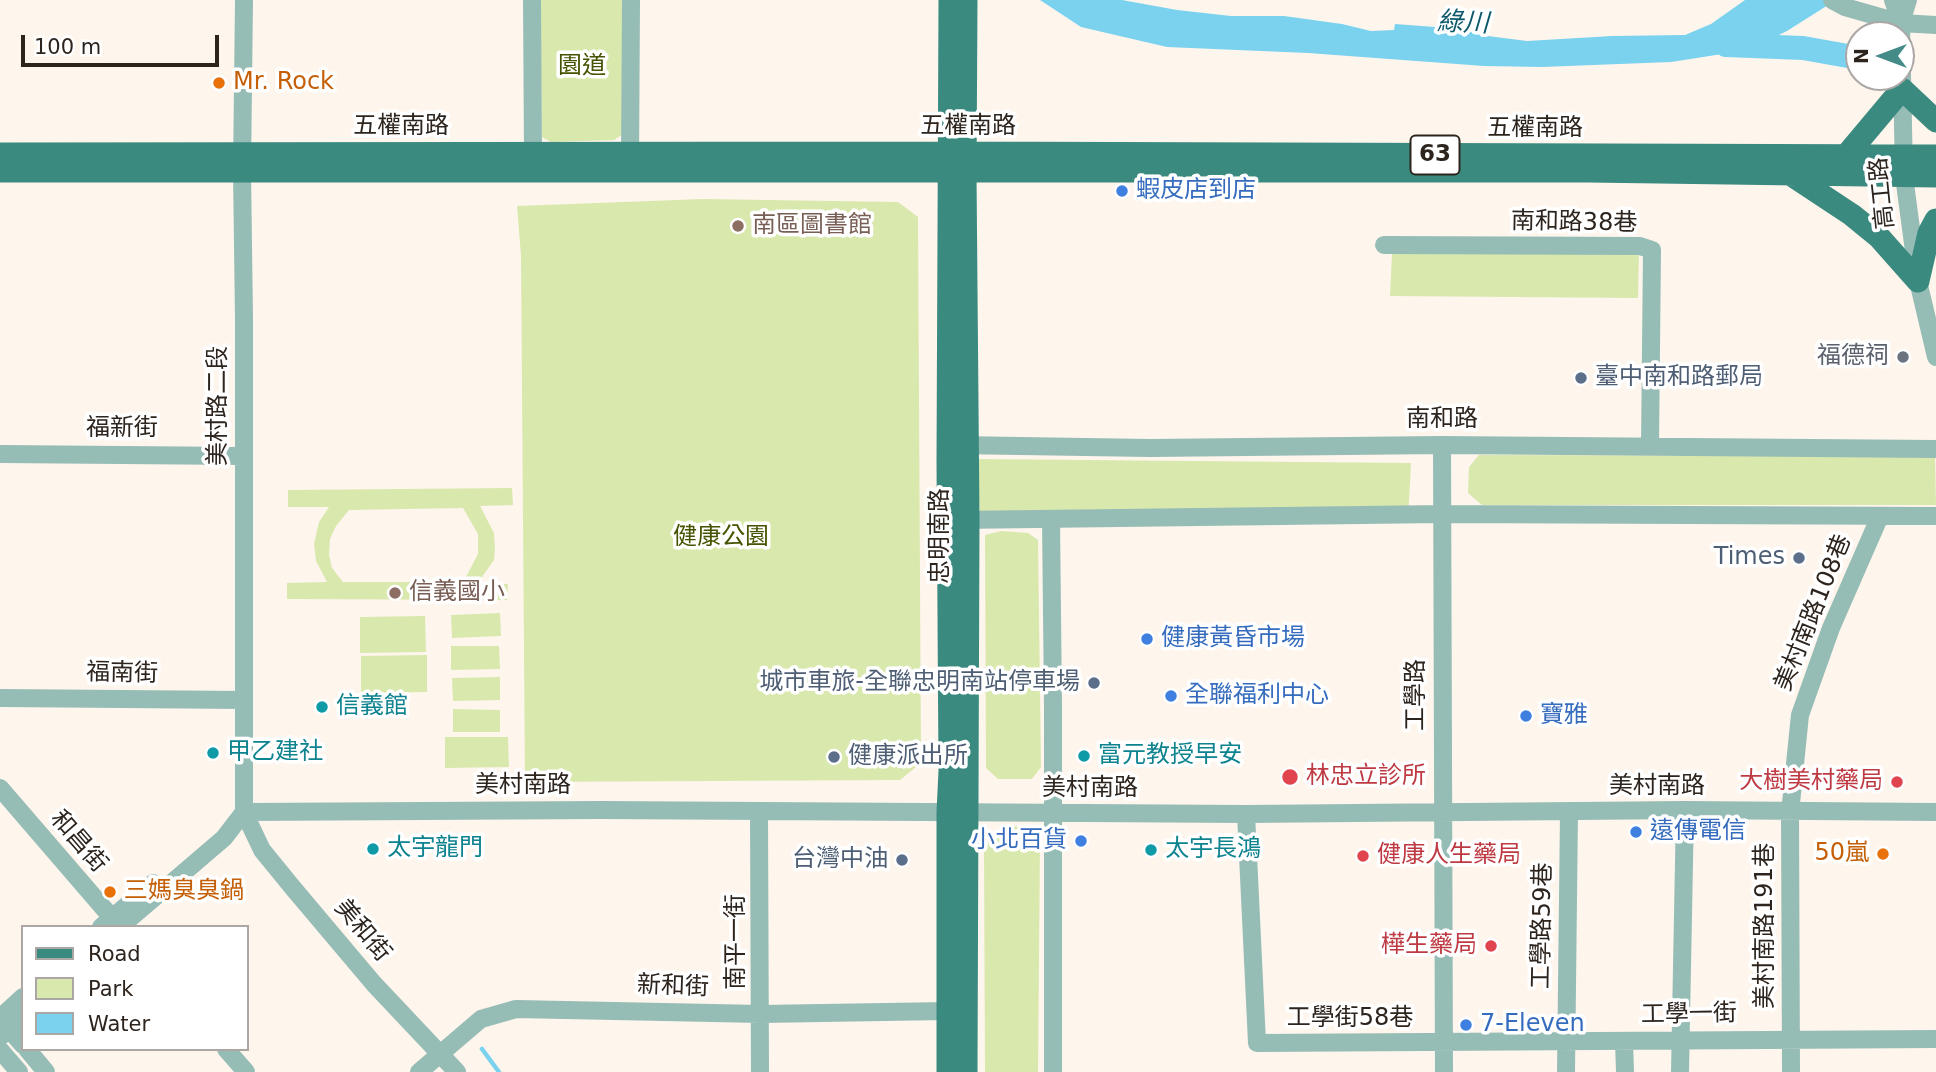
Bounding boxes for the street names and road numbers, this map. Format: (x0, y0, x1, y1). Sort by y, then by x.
street label: 五權南路 (353, 113, 449, 141)
street label: 五權南路 (920, 113, 1016, 141)
street label: 五權南路 (1487, 115, 1583, 143)
road number: 63 (1410, 136, 1460, 174)
street label: 高工路 (1865, 156, 1901, 230)
street label: 南和路38巷 (1510, 207, 1638, 239)
street label: 美村路二段 (205, 346, 233, 466)
street label: 南和路 (1406, 406, 1478, 434)
street label: 福新街 (86, 415, 158, 443)
street label: 忠明南路 (927, 488, 955, 584)
street label: 美村南路108巷 (1770, 531, 1858, 695)
street label: 福南街 (86, 659, 158, 689)
street label: 工學路 (1403, 659, 1431, 731)
street label: 美村南路 (475, 772, 571, 800)
street label: 美村南路 (1609, 773, 1705, 801)
street label: 美村南路 (1042, 775, 1138, 803)
street label: 和昌街 (44, 805, 112, 879)
street label: 美村南路191巷 (1752, 843, 1780, 1009)
street label: 工學路59巷 (1527, 862, 1559, 990)
street label: 美和街 (328, 894, 396, 968)
street label: 南平一街 (723, 894, 751, 990)
street label: 新和街 (637, 971, 709, 1003)
street label: 工學一街 (1641, 1000, 1737, 1030)
street label: 工學街58巷 (1287, 1005, 1413, 1033)

